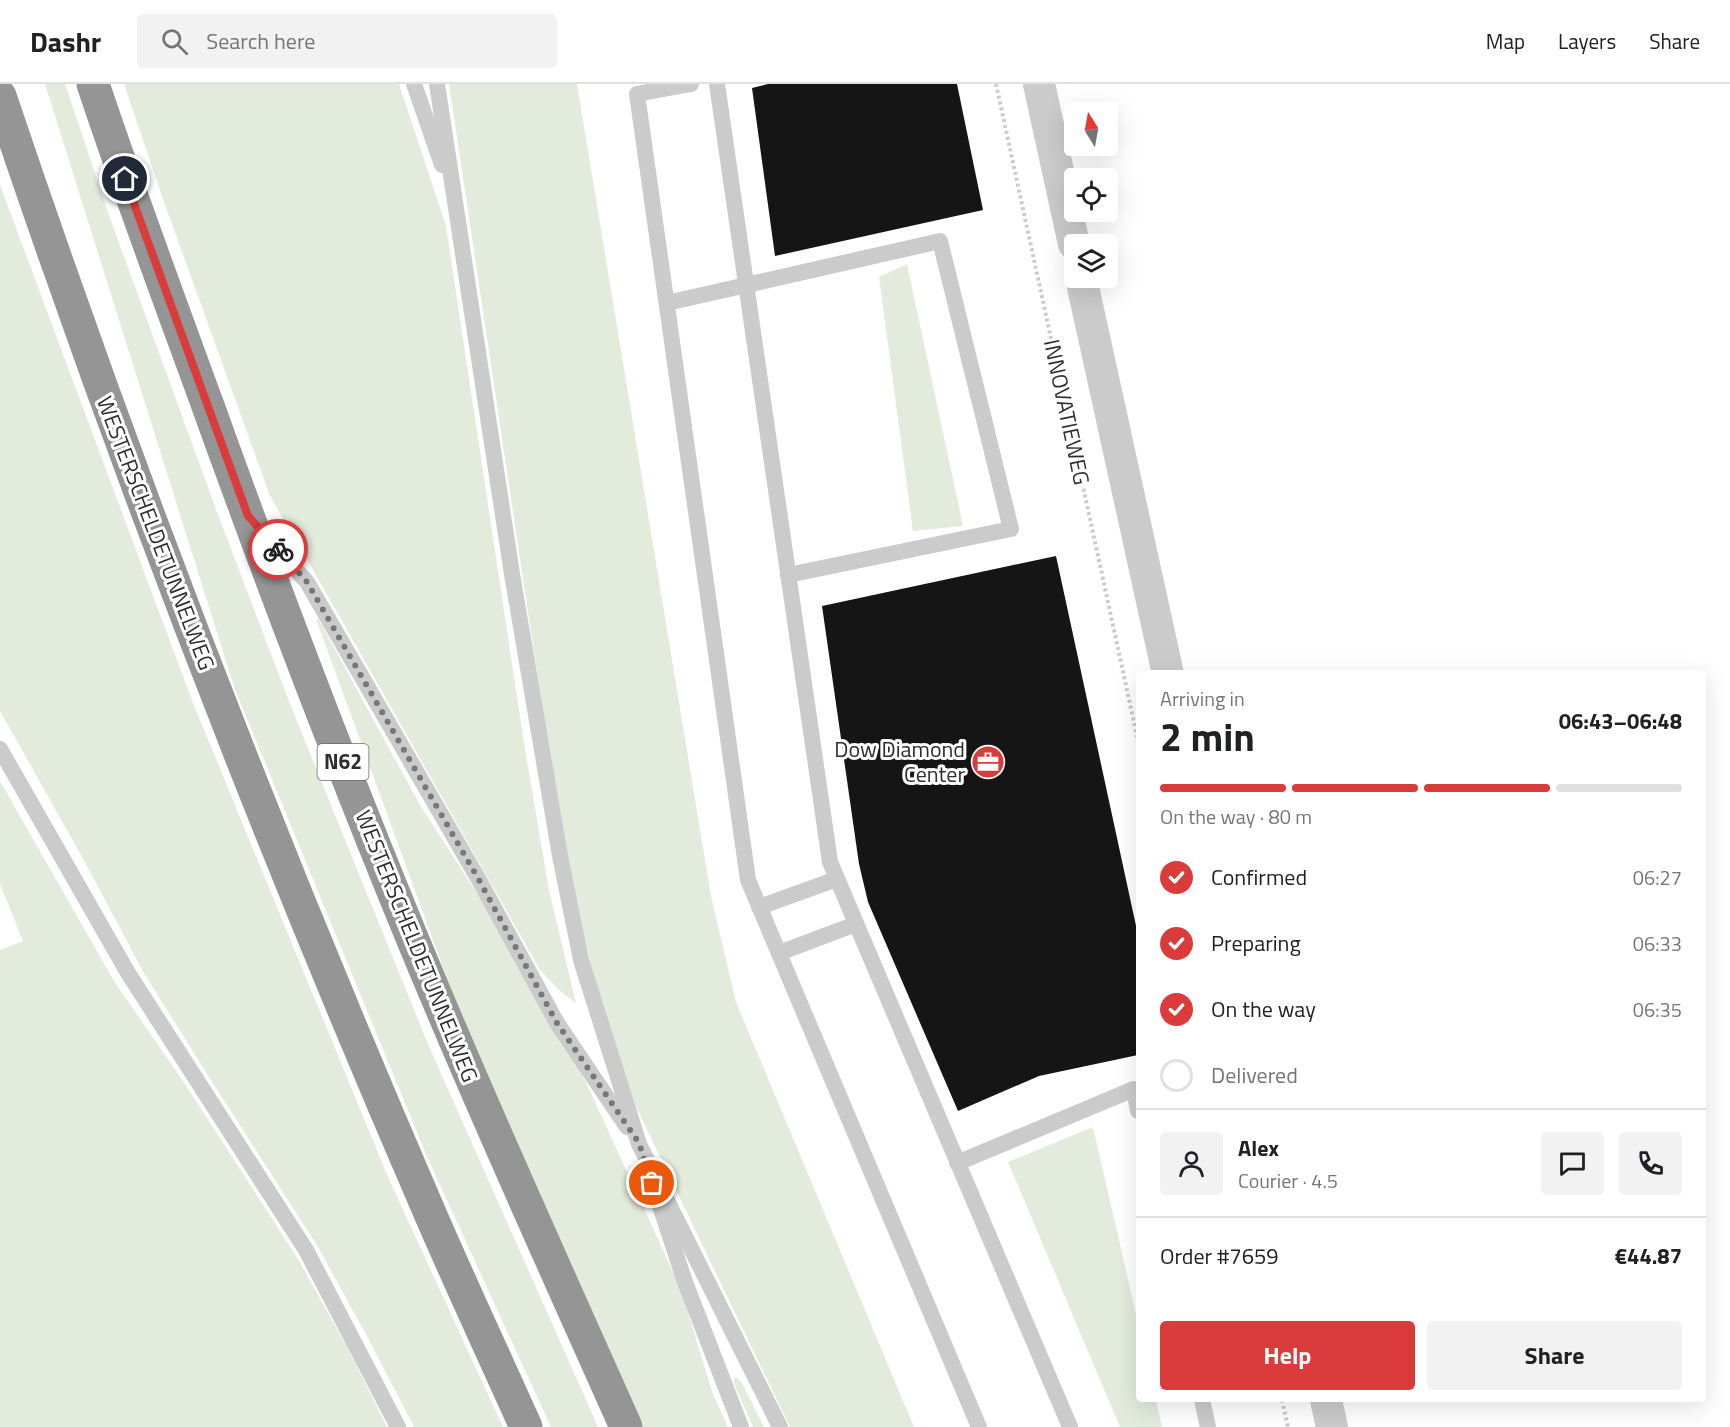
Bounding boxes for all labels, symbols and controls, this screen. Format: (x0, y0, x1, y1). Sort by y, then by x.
search box (137, 14, 557, 68)
text: Dashr (30, 20, 101, 63)
text: Search here (206, 24, 315, 58)
icon: search (158, 25, 191, 58)
text: Map (1486, 25, 1525, 57)
text: Layers (1558, 25, 1616, 57)
text: Share (1649, 25, 1700, 57)
north arrow (1064, 102, 1118, 156)
map controls (1064, 102, 1118, 288)
pin (99, 153, 150, 204)
icon: home (108, 162, 141, 195)
button: locate (1064, 168, 1118, 222)
button: layers (1064, 234, 1118, 288)
street label: INNOVATIEWEG (1035, 336, 1099, 488)
street label: WESTERSCHELDETUNNELWEG (88, 391, 224, 675)
courier (248, 519, 308, 579)
icon: bike (262, 533, 295, 566)
text: Arriving in (1160, 683, 1245, 714)
text: 06:43–06:48 (1559, 704, 1682, 738)
text: 2 min (1160, 707, 1255, 766)
place label: Dow Diamond Center (834, 732, 965, 791)
road number: N62 (318, 744, 368, 780)
office icon: Dow Diamond Center (970, 744, 1006, 780)
text: On the way · 80 m (1160, 801, 1312, 832)
street label: WESTERSCHELDETUNNELWEG (347, 805, 487, 1087)
text: Confirmed (1211, 860, 1307, 894)
icon: check (1160, 861, 1193, 894)
text: 06:27 (1633, 862, 1682, 893)
text: Preparing (1211, 926, 1301, 960)
icon: check (1160, 927, 1193, 960)
text: 06:33 (1633, 928, 1682, 959)
text: On the way (1211, 992, 1316, 1026)
icon: check (1160, 993, 1193, 1026)
text: 06:35 (1633, 994, 1682, 1025)
text: Delivered (1211, 1058, 1298, 1092)
text: Alex (1238, 1131, 1279, 1165)
button: person (1160, 1132, 1223, 1195)
button: chat (1541, 1132, 1604, 1195)
button: phone (1619, 1132, 1682, 1195)
pin (626, 1157, 677, 1208)
text: Courier · 4.5 (1238, 1165, 1338, 1196)
icon: bag (635, 1166, 668, 1199)
text: Order #7659 (1160, 1239, 1279, 1273)
text: €44.87 (1615, 1239, 1682, 1273)
button: Help (1160, 1321, 1415, 1390)
button: Share (1427, 1321, 1682, 1390)

